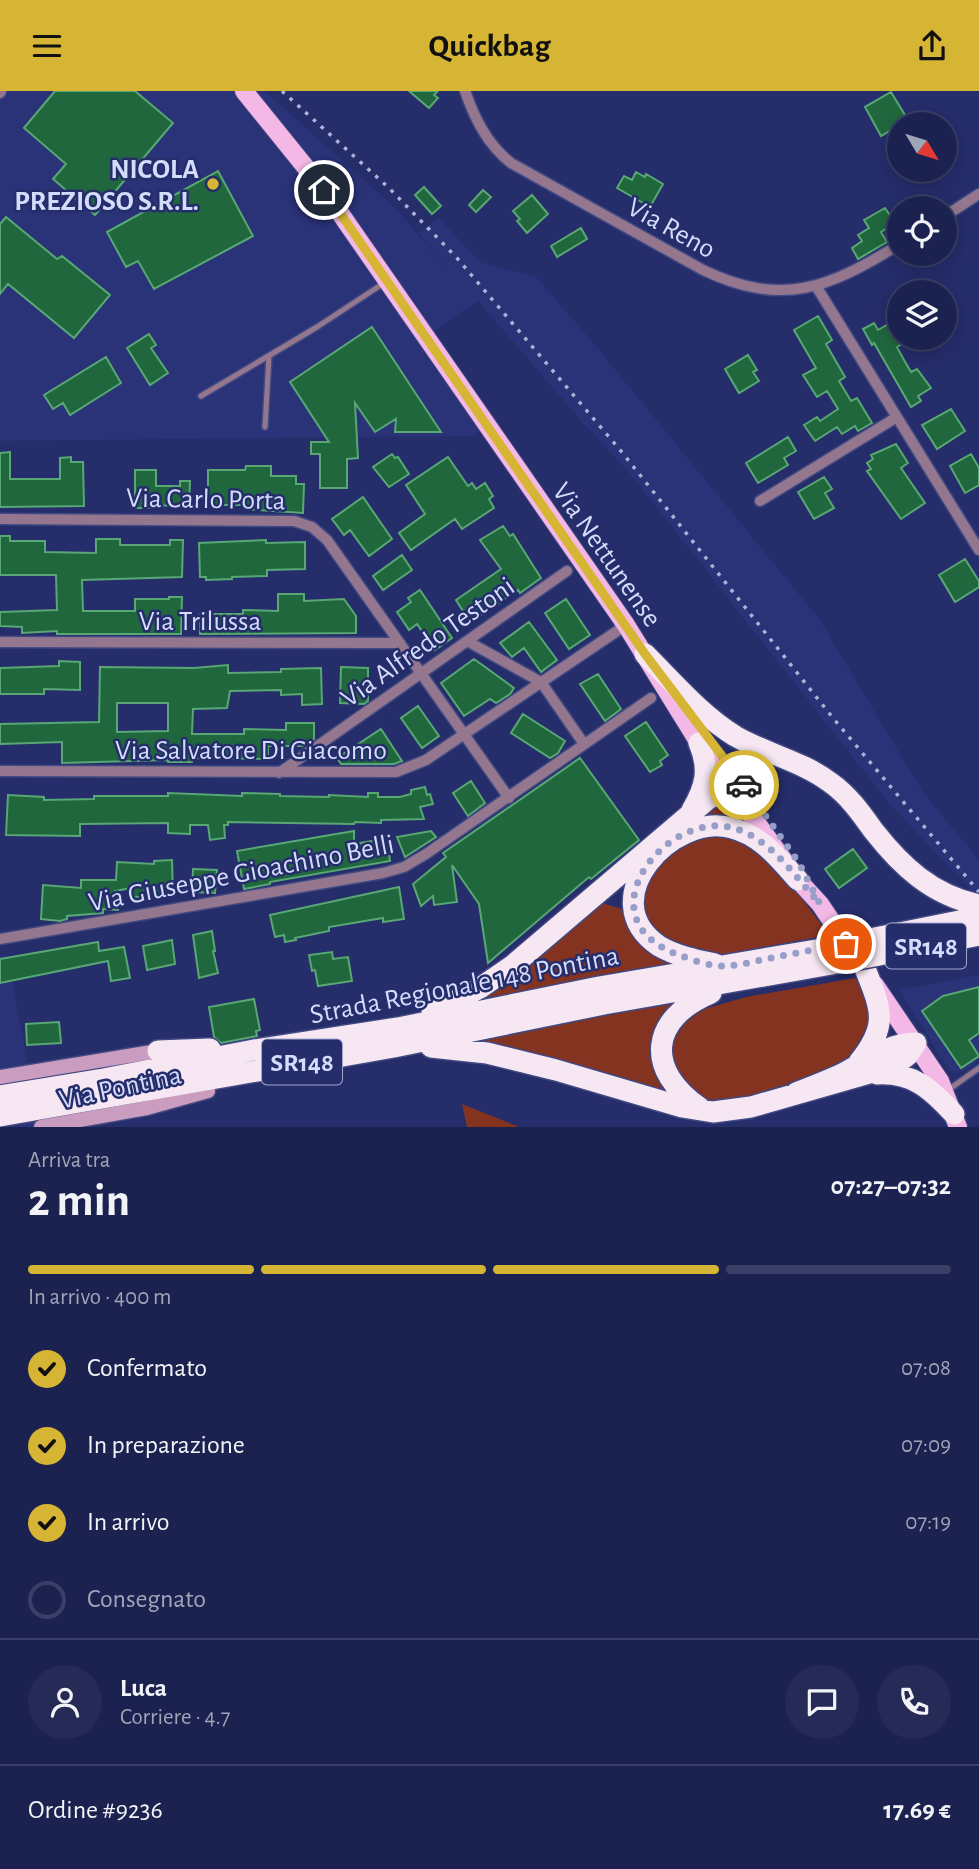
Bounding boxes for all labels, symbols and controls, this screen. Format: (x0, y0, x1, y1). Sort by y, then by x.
icon: menu (28, 27, 66, 65)
icon: share (913, 27, 951, 65)
text: Quickbag (429, 30, 550, 62)
north arrow (887, 112, 957, 182)
map controls (887, 112, 957, 350)
place label: NICOLA PREZIOSO S.R.L. (14, 156, 199, 216)
pin (294, 160, 354, 220)
icon: home (305, 171, 343, 209)
marker: NICOLA PREZIOSO S.R.L. (205, 176, 221, 192)
street label: Via Reno (622, 193, 720, 264)
button: locate (887, 196, 957, 266)
button: layers (887, 280, 957, 350)
street label: Via Nettunense (547, 478, 666, 632)
street label: Via Carlo Porta (126, 485, 286, 515)
street label: Via Alfredo Testoni (336, 572, 520, 713)
street label: Via Trilussa (139, 608, 261, 636)
street label: Via Salvatore Di Giacomo (115, 737, 387, 765)
courier (709, 750, 779, 820)
icon: car (725, 766, 763, 804)
street label: Via Giuseppe Gioachino Belli (86, 831, 397, 917)
pin (816, 914, 876, 974)
road number: SR148 (886, 923, 966, 968)
icon: bag (827, 925, 865, 963)
street label: Strada Regionale 148 Pontina (308, 942, 621, 1030)
road number: SR148 (262, 1039, 342, 1085)
street label: Via Pontina (57, 1061, 184, 1115)
text: Arriva tra (28, 1149, 110, 1172)
text: 07:27–07:32 (831, 1173, 951, 1199)
text: 2 min (28, 1178, 130, 1224)
text: In arrivo · 400 m (28, 1286, 172, 1309)
icon: check (28, 1350, 66, 1388)
text: Confermato (87, 1355, 207, 1381)
text: 07:08 (901, 1357, 951, 1380)
icon: check (28, 1427, 66, 1465)
text: In preparazione (87, 1432, 245, 1458)
text: 07:09 (901, 1434, 951, 1457)
icon: check (28, 1504, 66, 1542)
text: In arrivo (87, 1509, 170, 1535)
text: 07:19 (905, 1511, 951, 1534)
text: Consegnato (87, 1586, 206, 1612)
button: person (28, 1665, 102, 1739)
button: chat (785, 1665, 859, 1739)
button: phone (877, 1665, 951, 1739)
text: Luca (120, 1675, 167, 1701)
text: Corriere · 4.7 (120, 1706, 230, 1729)
text: Ordine #9236 (28, 1797, 163, 1823)
text: 17.69 € (883, 1797, 951, 1823)

